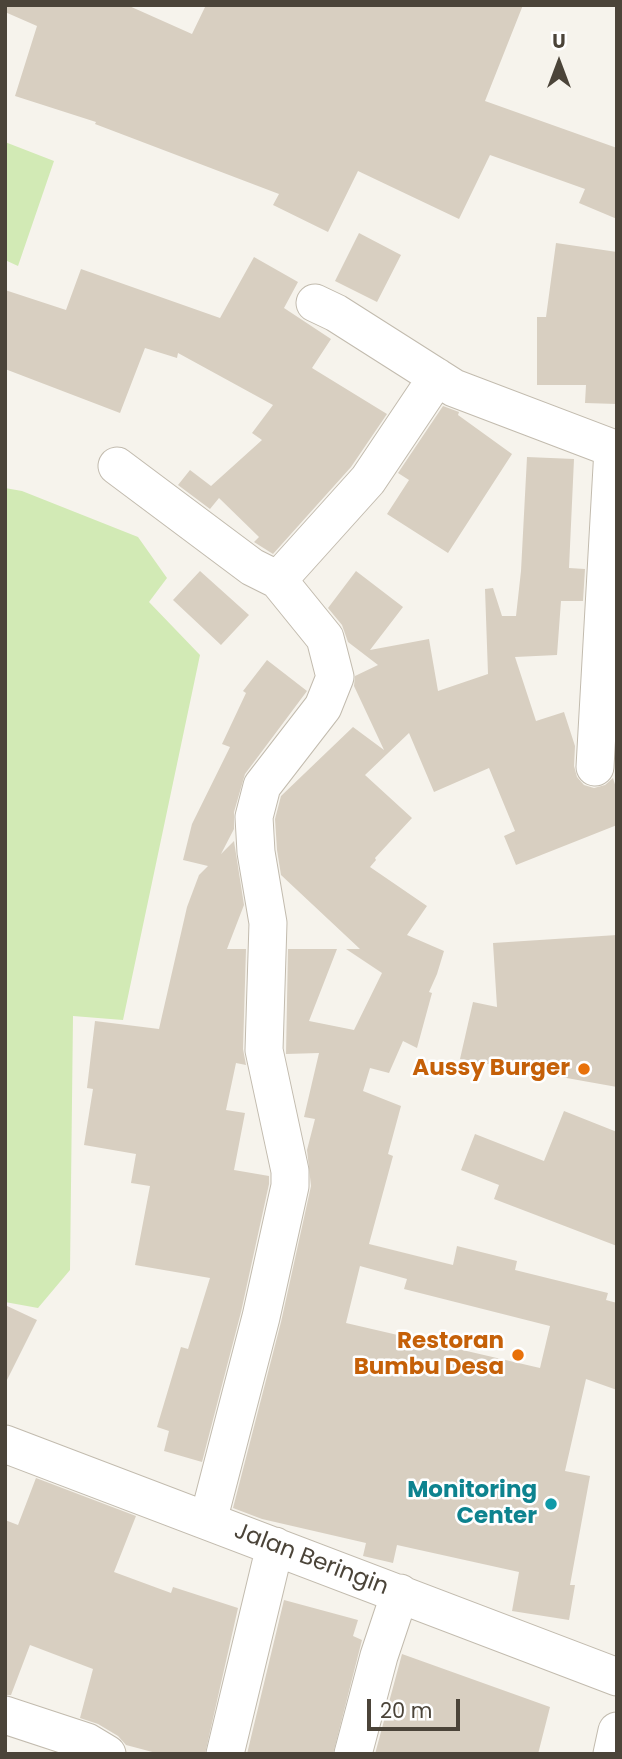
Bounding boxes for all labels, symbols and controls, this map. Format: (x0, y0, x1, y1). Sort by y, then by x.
north arrow (524, 28, 594, 98)
text: U (552, 28, 566, 55)
place label: Aussy Burger (412, 1055, 570, 1083)
marker: Aussy Burger (576, 1061, 592, 1077)
place label: Restoran Bumbu Desa (354, 1328, 504, 1382)
marker: Restoran Bumbu Desa (510, 1347, 526, 1363)
place label: Monitoring Center (407, 1477, 537, 1531)
marker: Monitoring Center (543, 1496, 559, 1512)
street label: Jalan Beringin (230, 1518, 392, 1602)
scale bar (370, 1686, 463, 1730)
text: 20 m (380, 1696, 433, 1725)

